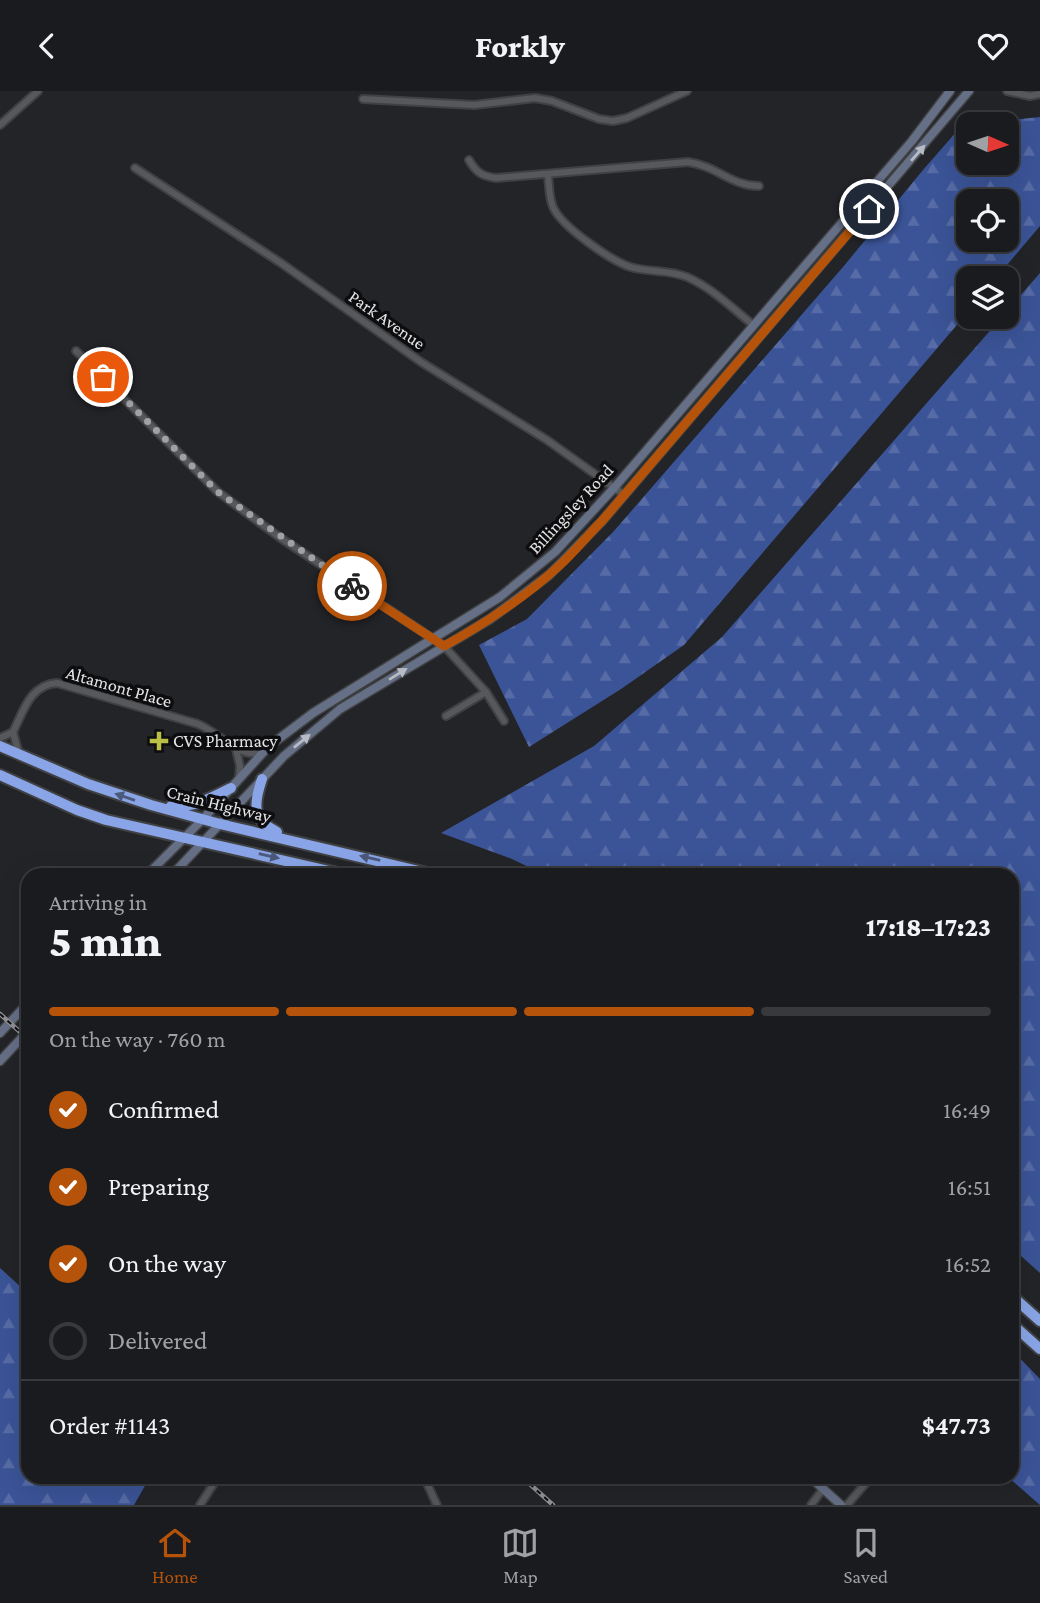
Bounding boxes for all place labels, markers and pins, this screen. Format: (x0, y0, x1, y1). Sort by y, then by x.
pin (839, 179, 899, 239)
pin (73, 347, 133, 407)
place label: CVS Pharmacy (173, 731, 278, 751)
marker: CVS Pharmacy (151, 733, 167, 749)

